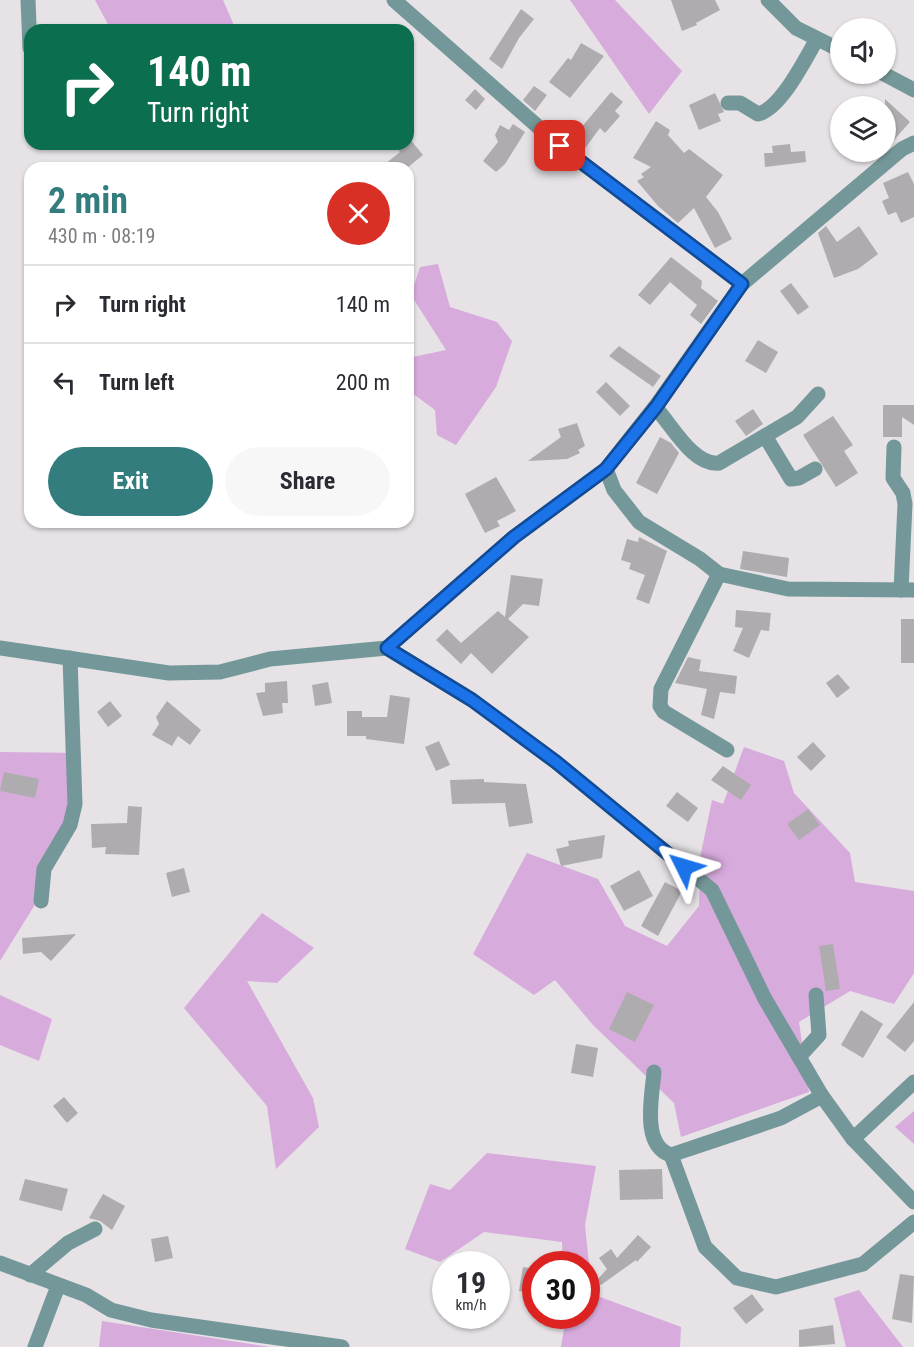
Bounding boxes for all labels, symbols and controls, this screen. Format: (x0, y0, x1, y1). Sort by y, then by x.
map controls (830, 18, 896, 162)
button: sound (830, 18, 896, 84)
text: 140 m (147, 47, 252, 96)
icon: right (48, 48, 126, 126)
button: layers (830, 96, 896, 162)
text: Turn right (147, 97, 249, 129)
pin (534, 120, 585, 171)
icon: arrive (543, 129, 576, 162)
text: 2 min (48, 180, 128, 222)
button: close (327, 182, 390, 245)
text: 430 m · 08:19 (48, 224, 155, 248)
icon: right (48, 288, 81, 321)
text: Turn right (99, 292, 186, 317)
text: 140 m (336, 292, 390, 317)
icon: left (48, 366, 81, 399)
text: Turn left (99, 370, 174, 395)
text: 200 m (336, 370, 390, 395)
button: Exit (48, 447, 213, 516)
button: Share (225, 447, 390, 516)
position arrow (652, 835, 716, 899)
speed limit sign: 30 (522, 1251, 600, 1329)
text: 19 (456, 1265, 486, 1300)
text: km/h (456, 1296, 486, 1314)

